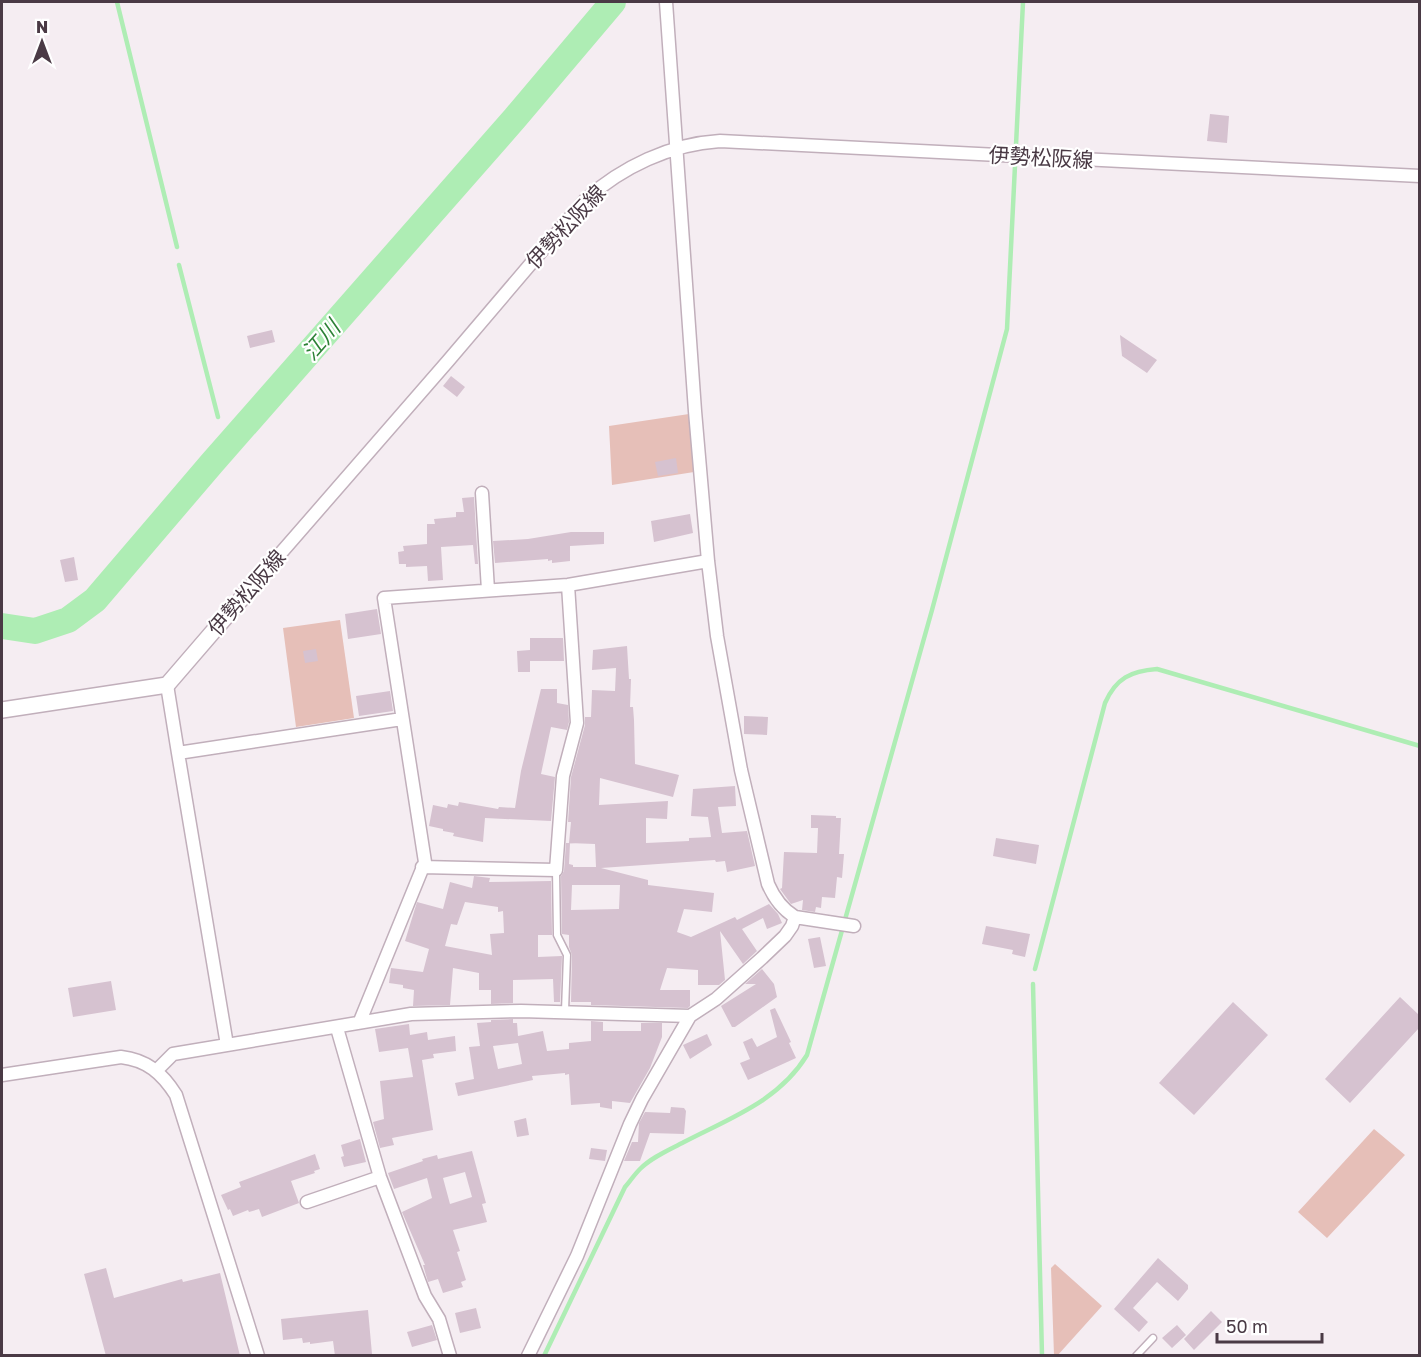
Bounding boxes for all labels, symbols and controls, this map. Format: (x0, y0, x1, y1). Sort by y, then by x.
north arrow (12, 12, 72, 72)
text: N (36, 17, 48, 37)
street label: 伊勢松阪線 (988, 141, 1094, 173)
street label: 伊勢松阪線 (520, 179, 611, 274)
water label: 江川 (296, 313, 347, 365)
street label: 伊勢松阪線 (202, 544, 290, 640)
scale bar (1217, 1306, 1322, 1344)
text: 50 m (1226, 1315, 1268, 1337)

